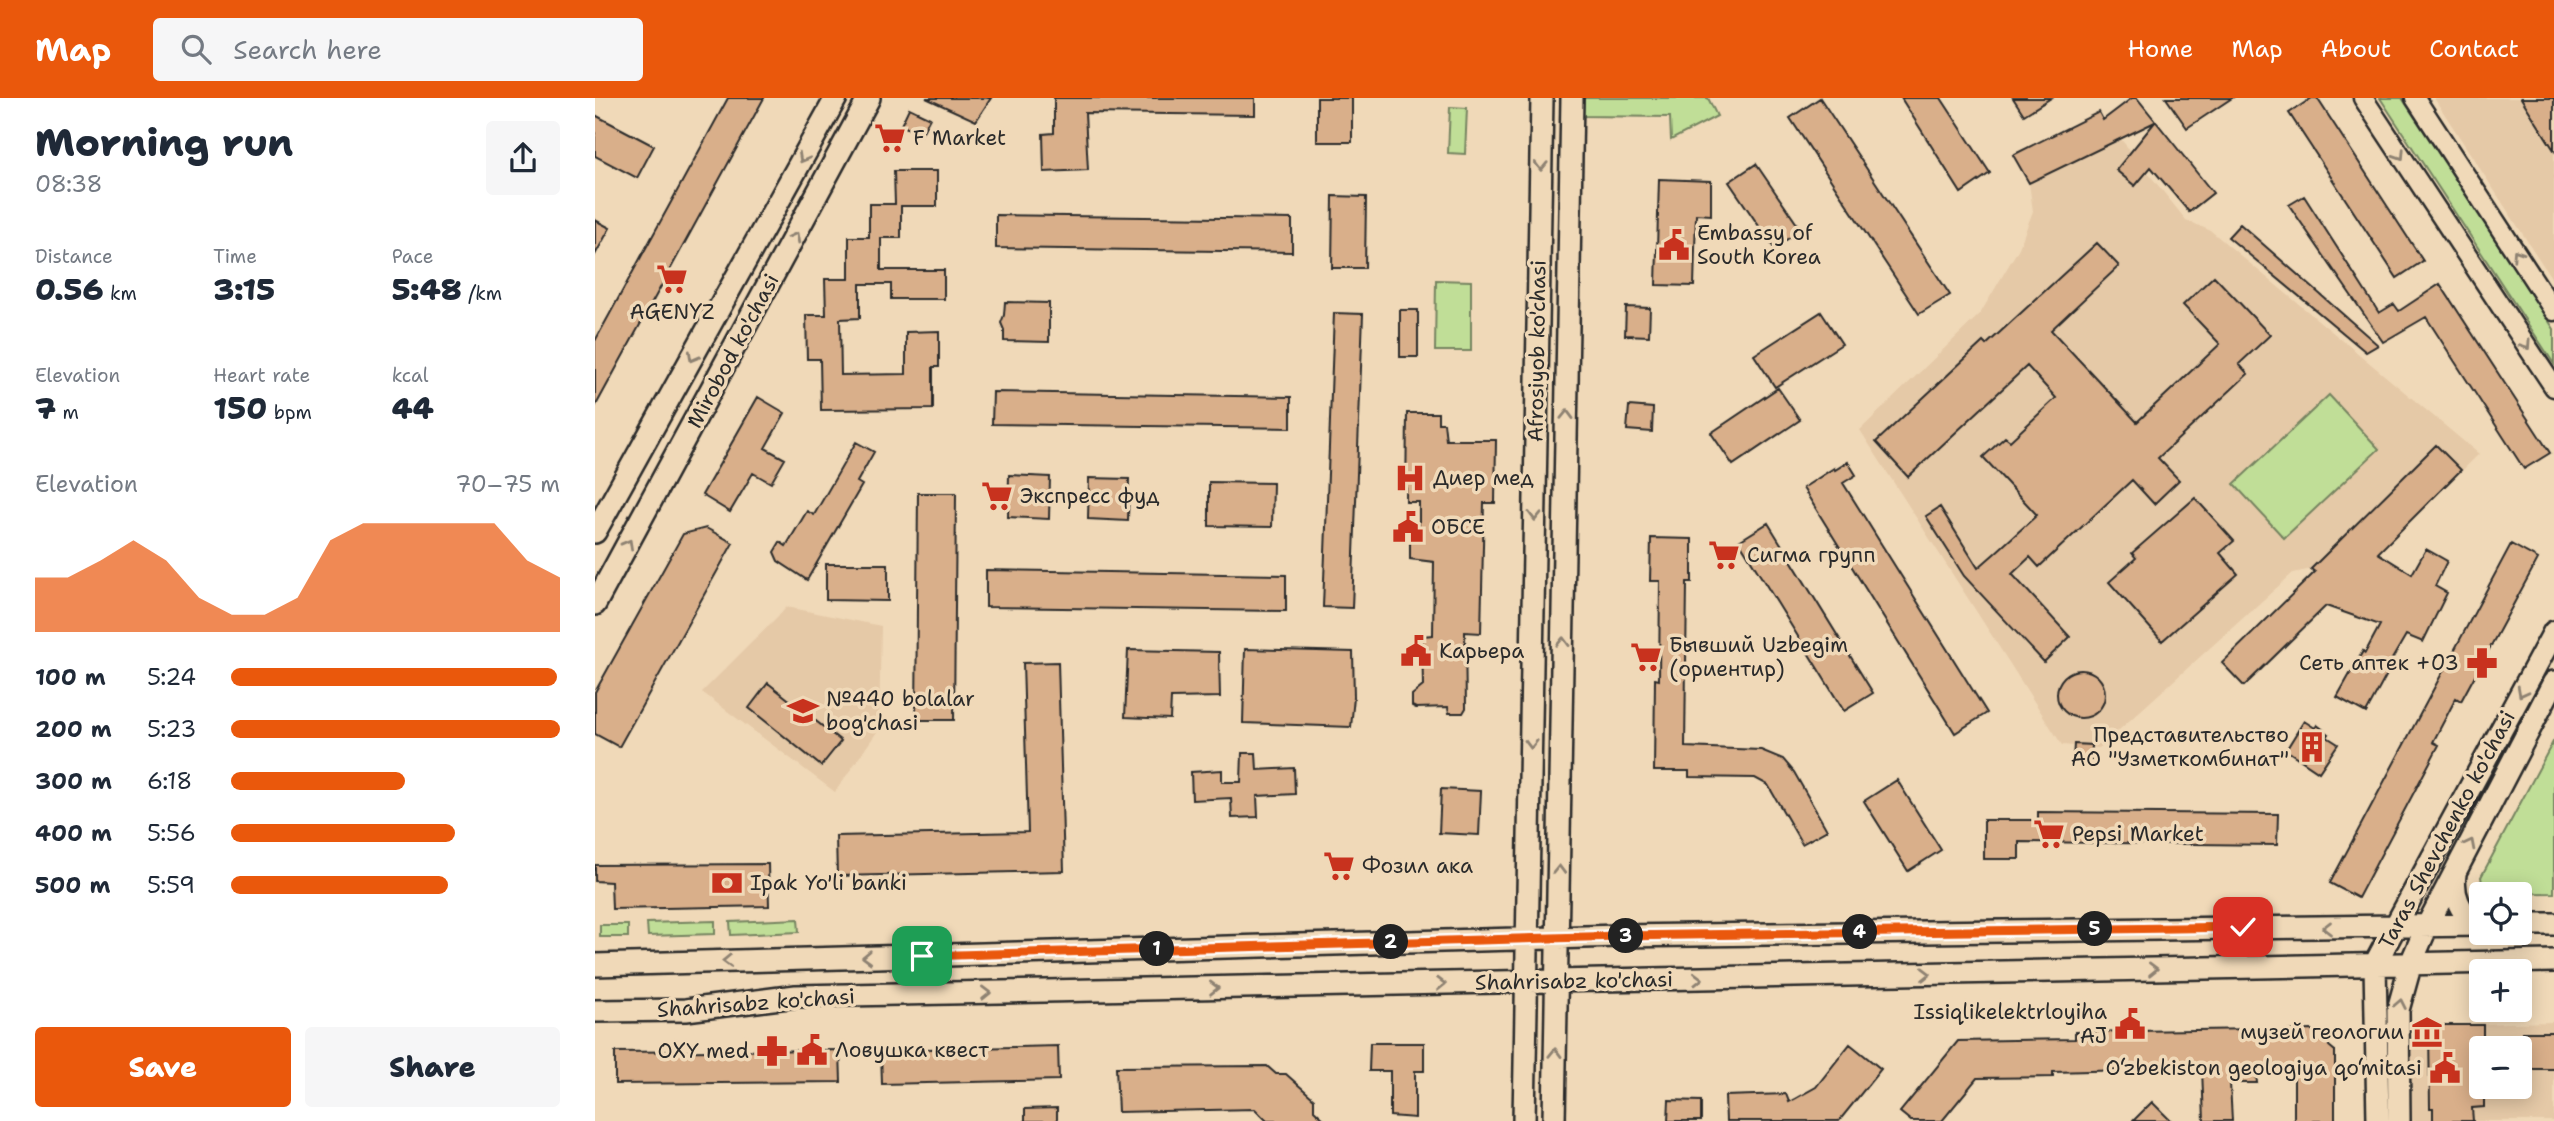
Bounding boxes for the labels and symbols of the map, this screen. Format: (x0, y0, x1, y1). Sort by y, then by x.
supermarket icon: F Market (873, 121, 907, 155)
place label: F Market (913, 124, 1006, 152)
one-way arrow (2392, 147, 2405, 160)
one-way arrow (798, 151, 811, 163)
one-way arrow (1533, 161, 1548, 172)
place label: Embassy of South Korea (1697, 219, 1821, 271)
public building icon: Embassy of South Korea (1657, 228, 1691, 262)
one-way arrow (786, 232, 800, 244)
one-way arrow (2512, 248, 2525, 261)
street label: Afrosiyob ko'chasi (1521, 260, 1553, 442)
supermarket icon: AGENYZ (655, 262, 689, 296)
street label: Mirobod ko'chasi (680, 269, 786, 433)
place label: AGENYZ (629, 298, 715, 326)
one-way arrow (2518, 337, 2530, 350)
one-way arrow (688, 349, 701, 362)
one-way arrow (1559, 409, 1574, 420)
hospital icon: Диер мед (1393, 461, 1427, 495)
place label: Диер мед (1433, 464, 1534, 492)
supermarket icon: Экспресс фуд (980, 479, 1014, 513)
place label: Экспресс фуд (1020, 482, 1160, 510)
public building icon: ОБСЕ (1391, 510, 1425, 544)
one-way arrow (1527, 511, 1542, 522)
place label: ОБСЕ (1431, 513, 1485, 541)
supermarket icon: Сигма групп (1707, 538, 1741, 572)
one-way arrow (620, 539, 633, 552)
place label: Сигма групп (1747, 541, 1875, 569)
place label: Бывший Uzbegim (ориентир) (1669, 631, 1848, 683)
public building icon: Карьера (1399, 634, 1433, 668)
one-way arrow (1555, 636, 1570, 647)
place label: Карьера (1439, 637, 1524, 665)
supermarket icon: Бывший Uzbegim (ориентир) (1629, 640, 1663, 674)
pharmacy icon: Сеть аптек +03 (2465, 646, 2499, 680)
place label: Сеть аптек +03 (2299, 649, 2459, 677)
place label: №440 bolalar bog'chasi (826, 685, 975, 737)
one-way arrow (2517, 685, 2530, 697)
school or university icon: №440 bolalar bog'chasi (786, 694, 820, 728)
street label: Taras Shevchenko ko'chasi (2372, 706, 2522, 954)
place label: Представительство АО "Узметкомбинат" (2071, 721, 2289, 773)
building icon: Представительство АО "Узметкомбинат" (2295, 730, 2329, 764)
one-way arrow (1523, 738, 1538, 749)
supermarket icon: Pepsi Market (2032, 817, 2066, 851)
place label: Pepsi Market (2072, 820, 2204, 848)
one-way arrow (2461, 839, 2475, 851)
supermarket icon: Фозил ака (1322, 849, 1356, 883)
place label: Фозил ака (1362, 852, 1473, 880)
one-way arrow (1551, 864, 1567, 874)
bank icon: Ipak Yo'li banki (710, 866, 744, 900)
place label: Ipak Yo'li banki (750, 869, 907, 897)
pin (2213, 897, 2273, 957)
pin: 5 (2077, 912, 2113, 946)
pin: 4 (1843, 914, 1877, 950)
pin: 3 (1609, 918, 1643, 954)
one-way arrow (2321, 920, 2331, 936)
pin: 2 (1373, 924, 1409, 960)
pin (892, 926, 952, 986)
pin: 1 (1139, 932, 1175, 966)
one-way arrow (861, 949, 871, 965)
one-way arrow (721, 953, 732, 969)
one-way arrow (2149, 961, 2159, 977)
street label: Shahrisabz ko'chasi (1475, 965, 1673, 997)
one-way arrow (1921, 966, 1932, 982)
one-way arrow (1693, 971, 1704, 986)
one-way arrow (1437, 976, 1447, 992)
one-way arrow (1209, 980, 1220, 996)
street label: Shahrisabz ko'chasi (656, 982, 856, 1024)
one-way arrow (981, 985, 992, 1000)
place label: Issiqlikelektrloyiha AJ (1913, 998, 2107, 1050)
one-way arrow (2392, 998, 2407, 1010)
public building icon: Issiqlikelektrloyiha AJ (2113, 1007, 2147, 1041)
museum icon: музей геологии (2410, 1015, 2444, 1049)
place label: музей геологии (2240, 1018, 2404, 1046)
public building icon: Ловушка квест (795, 1033, 829, 1067)
pharmacy icon: OXY med (755, 1034, 789, 1068)
place label: Ловушка квест (835, 1036, 989, 1064)
place label: OXY med (658, 1037, 749, 1065)
one-way arrow (1548, 1047, 1563, 1058)
public building icon: O‘zbekiston geologiya qo‘mitasi (2428, 1051, 2462, 1085)
place label: O‘zbekiston geologiya qo‘mitasi (2106, 1054, 2422, 1082)

